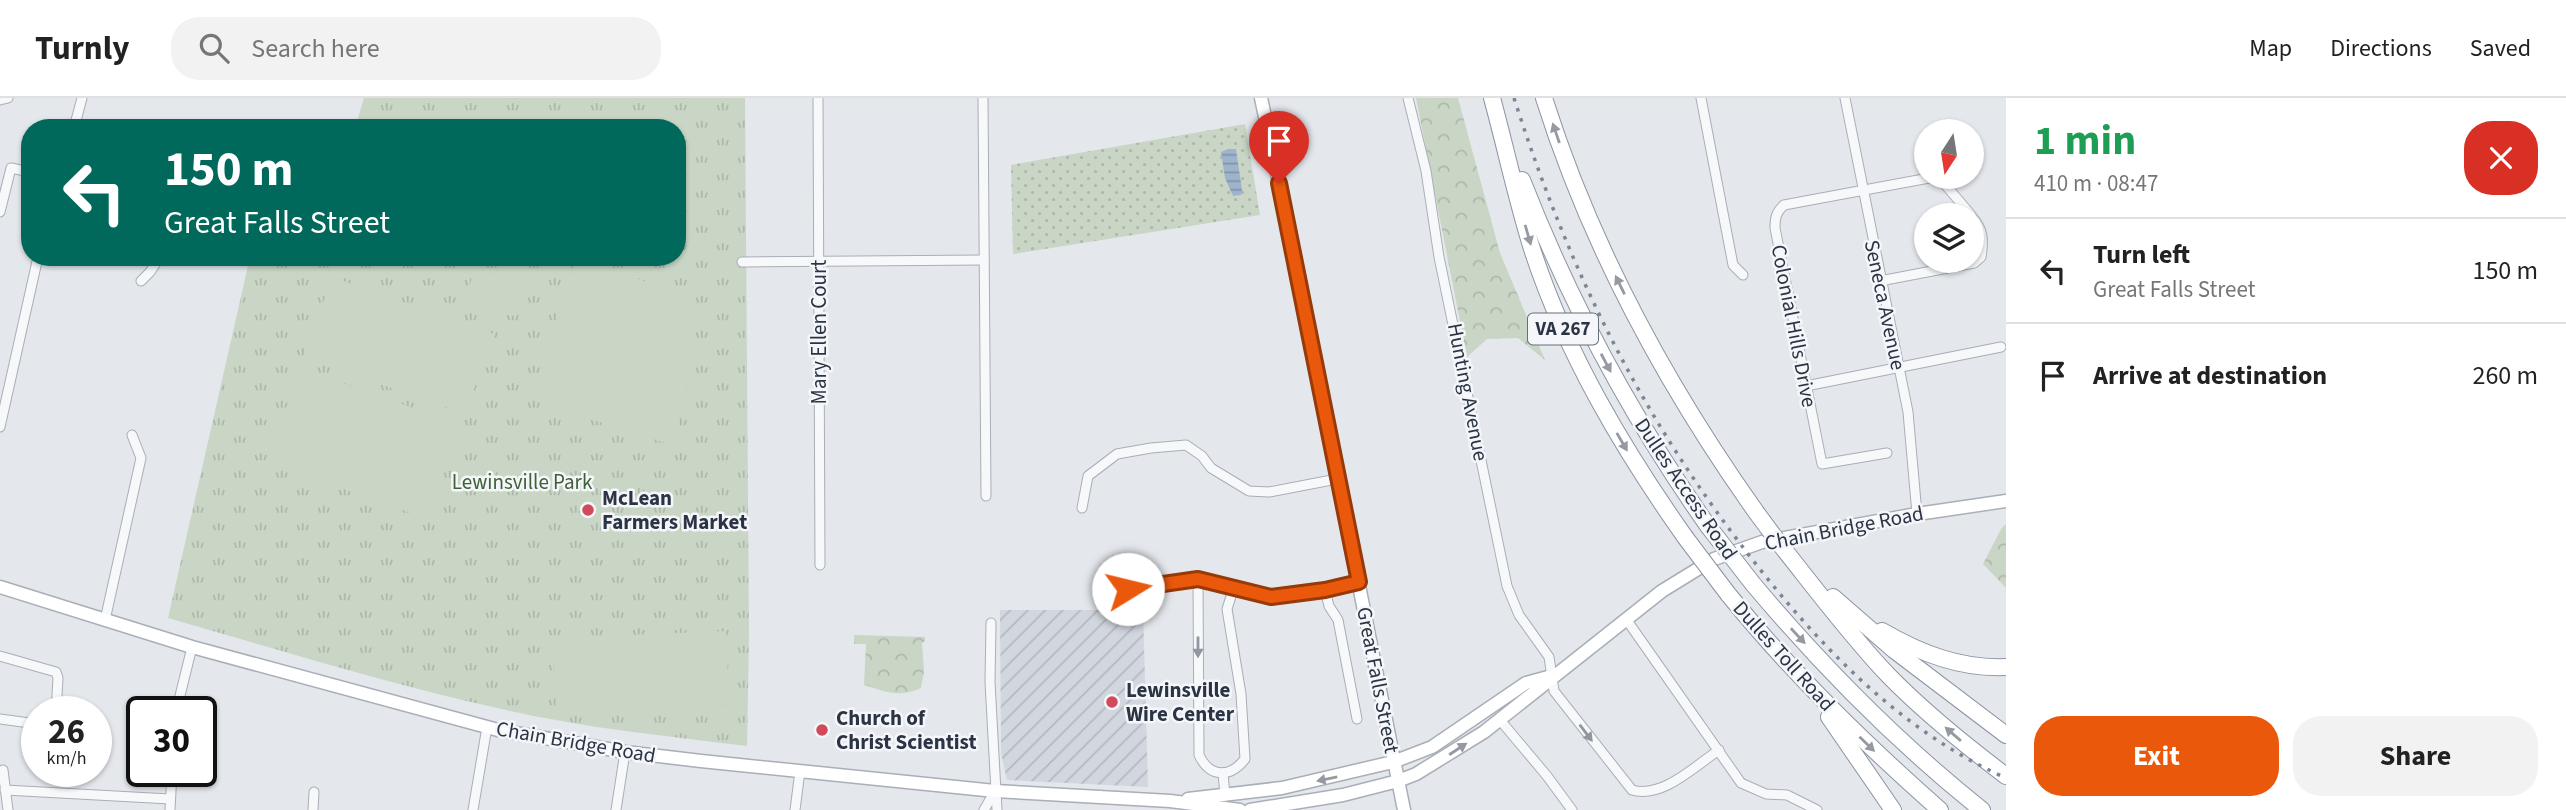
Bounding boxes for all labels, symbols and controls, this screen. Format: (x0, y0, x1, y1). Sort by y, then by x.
search box (171, 17, 661, 80)
text: Turnly (35, 25, 129, 72)
icon: search (195, 29, 233, 67)
text: Search here (251, 30, 380, 67)
text: Map (2249, 31, 2292, 66)
text: Directions (2330, 31, 2432, 66)
text: Saved (2470, 31, 2531, 66)
pin (1249, 111, 1309, 183)
text: 1 min (2034, 111, 2136, 171)
north arrow (1914, 119, 1984, 189)
map controls (1914, 119, 1984, 273)
button: close (2464, 121, 2538, 195)
icon: arrive (1260, 122, 1298, 160)
one-way arrow (1550, 122, 1561, 143)
text: 150 m (164, 135, 293, 205)
icon: left (49, 147, 140, 238)
text: 410 m · 08:47 (2034, 167, 2158, 200)
text: Great Falls Street (164, 200, 390, 246)
button: layers (1914, 203, 1984, 273)
one-way arrow (1524, 225, 1534, 246)
text: Turn left (2093, 236, 2190, 273)
street label: Seneca Avenue (1857, 237, 1913, 373)
street label: Colonial Hills Drive (1764, 242, 1824, 410)
icon: left (2034, 252, 2072, 290)
text: 150 m (2472, 252, 2538, 289)
street label: Mary Ellen Court (804, 260, 834, 404)
text: Great Falls Street (2093, 273, 2255, 306)
one-way arrow (1615, 275, 1626, 295)
road number: VA 267 (1528, 314, 1598, 344)
street label: Hunting Avenue (1440, 320, 1496, 464)
one-way arrow (1600, 354, 1612, 374)
icon: arrive (2034, 357, 2072, 395)
text: Arrive at destination (2093, 357, 2327, 394)
text: 260 m (2472, 357, 2538, 394)
street label: Dulles Access Road (1627, 412, 1745, 566)
one-way arrow (1616, 432, 1629, 451)
park label: Lewinsville Park (452, 467, 593, 497)
place label: McLean Farmers Market (602, 483, 747, 537)
street label: Chain Bridge Road (1762, 498, 1926, 558)
marker: McLean Farmers Market (580, 502, 596, 518)
position arrow (1091, 552, 1165, 626)
street label: Dulles Toll Road (1726, 594, 1842, 718)
street label: Great Falls Street (1349, 604, 1407, 756)
one-way arrow (1790, 627, 1806, 645)
one-way arrow (1192, 636, 1204, 658)
place label: Lewinsville Wire Center (1126, 675, 1235, 729)
marker: Lewinsville Wire Center (1104, 694, 1120, 710)
speed limit sign: 30 (126, 696, 217, 787)
place label: Church of Christ Scientist (836, 703, 976, 757)
text: 26 (48, 707, 85, 757)
street label: Chain Bridge Road (494, 713, 658, 771)
button: Exit (2034, 716, 2279, 796)
button: Share (2293, 716, 2538, 796)
marker: Church of Christ Scientist (814, 722, 830, 738)
one-way arrow (1579, 724, 1593, 742)
one-way arrow (1944, 727, 1961, 742)
one-way arrow (1858, 735, 1875, 752)
one-way arrow (1448, 743, 1467, 756)
text: km/h (47, 746, 86, 771)
one-way arrow (1316, 773, 1338, 784)

